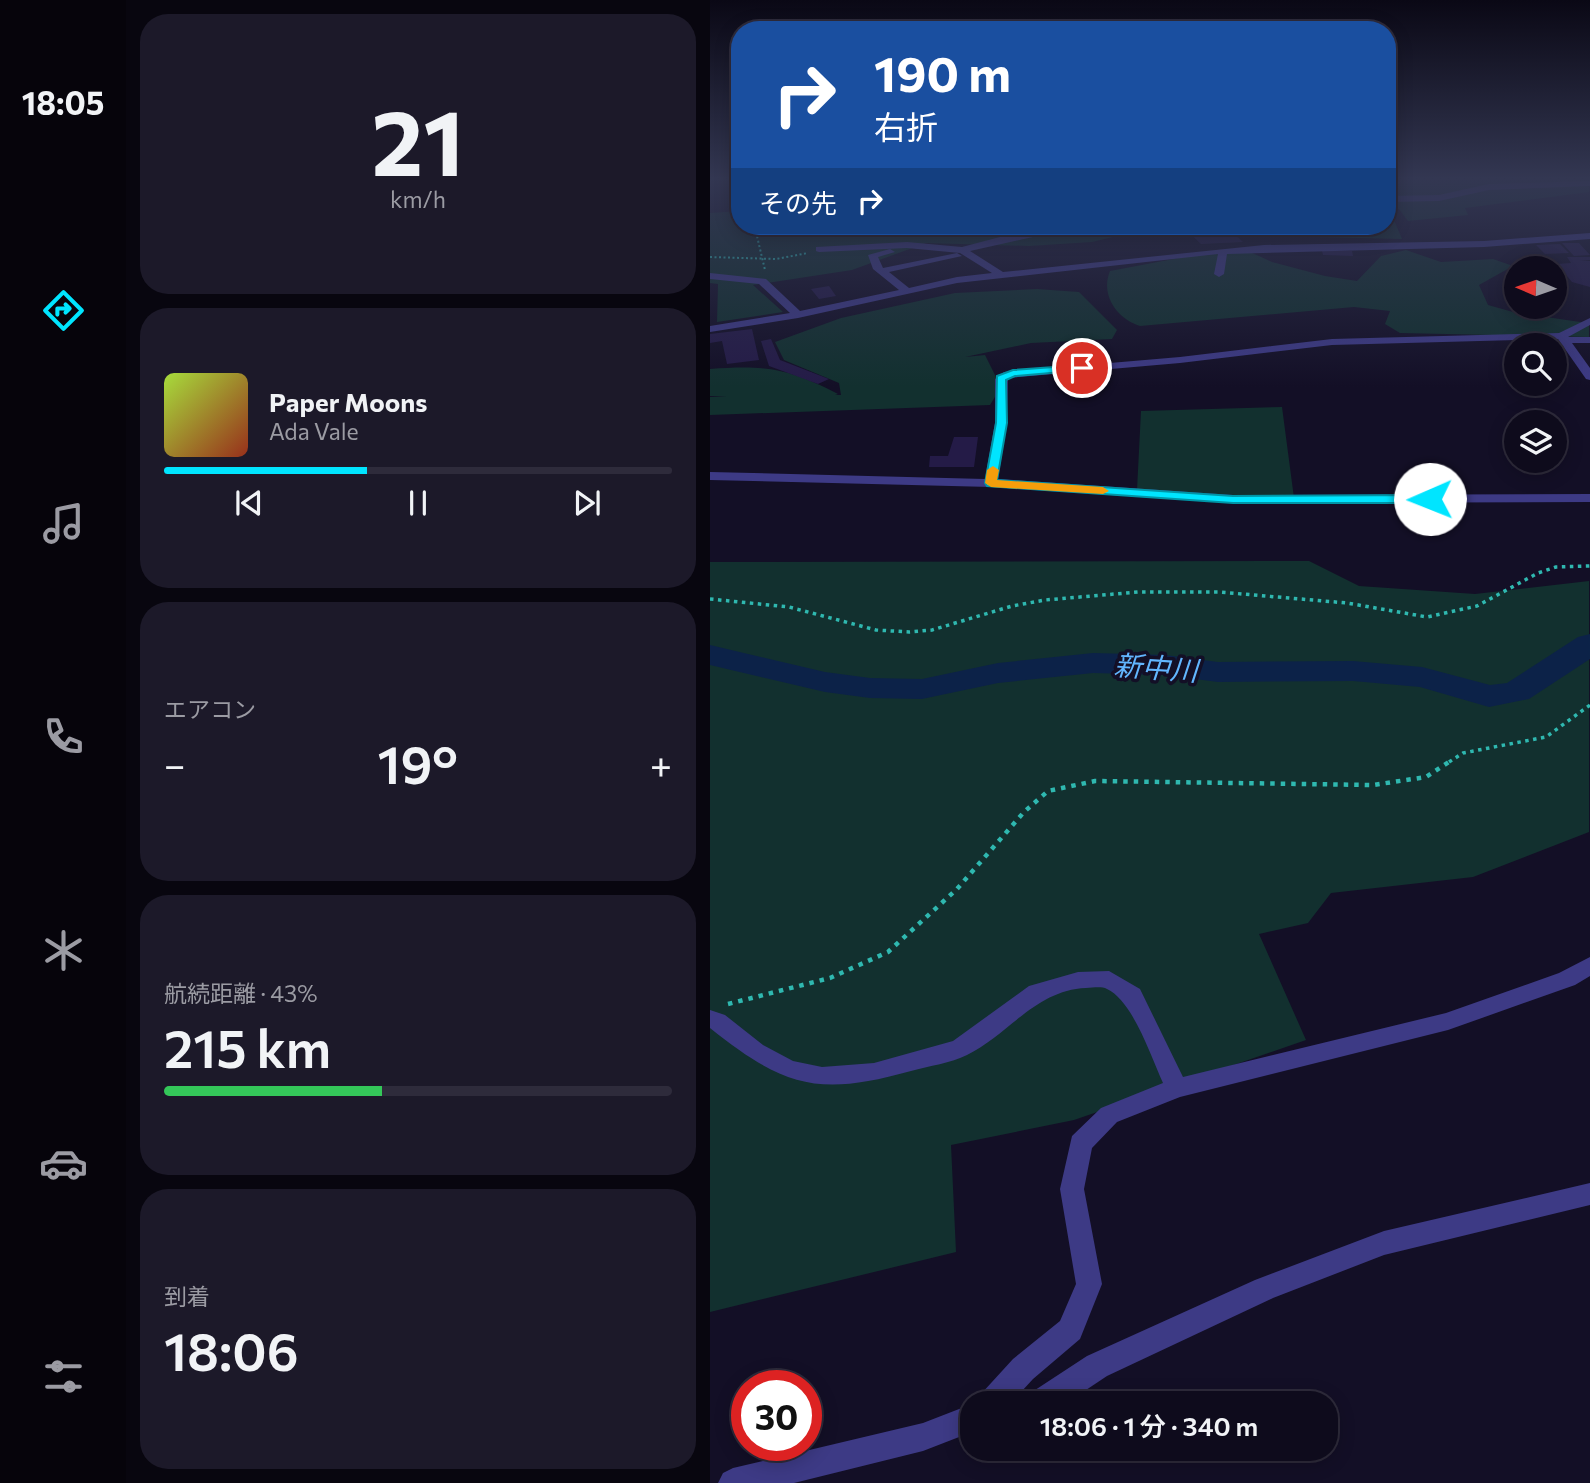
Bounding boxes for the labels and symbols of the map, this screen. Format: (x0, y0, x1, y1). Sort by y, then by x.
north arrow (1504, 256, 1568, 318)
pin (1052, 338, 1112, 398)
position arrow (1393, 462, 1467, 536)
water label: 新中川 (1113, 647, 1202, 687)
speed limit sign: 30 (731, 1370, 822, 1461)

